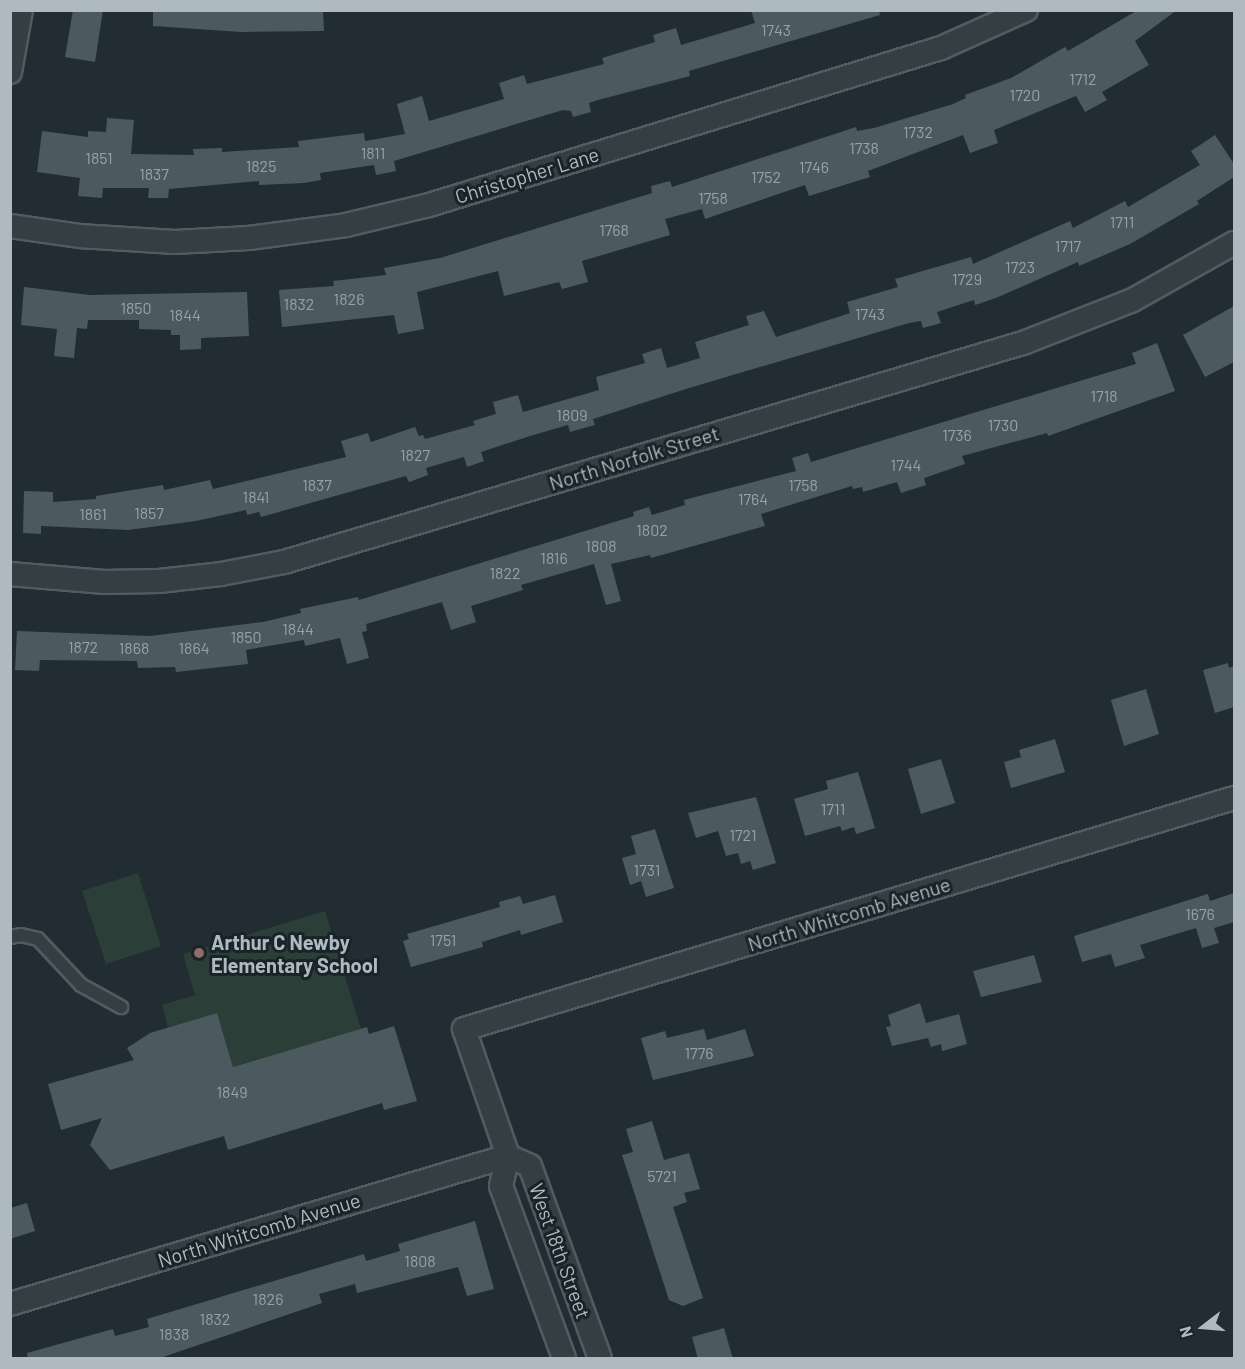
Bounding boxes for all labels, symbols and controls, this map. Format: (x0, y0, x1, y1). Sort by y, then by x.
house number: 1743 (761, 20, 791, 40)
house number: 1712 (1069, 69, 1097, 89)
house number: 1720 (1010, 85, 1040, 105)
house number: 1732 (903, 122, 933, 142)
house number: 1738 (849, 138, 879, 158)
street label: Christopher Lane (452, 142, 602, 208)
house number: 1811 (361, 143, 385, 163)
house number: 1851 (85, 148, 113, 168)
house number: 1825 (246, 156, 276, 176)
house number: 1746 (799, 157, 829, 177)
house number: 1837 (139, 164, 169, 184)
house number: 1752 (751, 167, 781, 187)
house number: 1758 (698, 188, 728, 208)
house number: 1711 (1110, 212, 1134, 232)
house number: 1768 (599, 220, 629, 240)
house number: 1717 (1055, 236, 1081, 256)
house number: 1723 (1005, 257, 1035, 277)
house number: 1729 (952, 269, 982, 289)
house number: 1826 (334, 289, 364, 309)
house number: 1832 (284, 294, 314, 314)
house number: 1850 (120, 298, 152, 318)
house number: 1743 (855, 304, 885, 324)
house number: 1844 (169, 305, 201, 325)
house number: 1718 (1090, 386, 1118, 406)
house number: 1809 (556, 405, 588, 425)
house number: 1730 (988, 415, 1018, 435)
street label: North Norfolk Street (546, 421, 722, 495)
house number: 1736 (942, 425, 972, 445)
house number: 1827 (400, 445, 430, 465)
house number: 1744 (891, 455, 921, 475)
house number: 1837 (302, 475, 332, 495)
house number: 1758 (788, 475, 818, 495)
house number: 1841 (243, 487, 269, 507)
house number: 1764 (738, 489, 768, 509)
house number: 1857 (134, 503, 164, 523)
house number: 1861 (79, 504, 107, 524)
house number: 1802 (636, 520, 668, 540)
house number: 1808 (585, 536, 617, 556)
house number: 1816 (540, 548, 568, 568)
house number: 1822 (489, 563, 521, 583)
house number: 1844 (282, 619, 314, 639)
house number: 1850 (230, 627, 262, 647)
house number: 1872 (68, 637, 98, 657)
house number: 1868 (119, 638, 149, 658)
house number: 1864 (179, 638, 209, 658)
house number: 1711 (821, 799, 845, 819)
house number: 1721 (729, 825, 757, 845)
house number: 1731 (634, 860, 660, 880)
street label: North Whitcomb Avenue (745, 872, 953, 956)
house number: 1676 (1185, 904, 1215, 924)
place label: Arthur C Newby Elementary School (211, 930, 378, 977)
house number: 1751 (430, 930, 456, 950)
marker: Arthur C Newby Elementary School (192, 946, 206, 960)
house number: 1776 (685, 1043, 713, 1063)
house number: 1849 (216, 1082, 248, 1102)
house number: 5721 (647, 1166, 677, 1186)
street label: West 18th Street (524, 1180, 596, 1322)
street label: North Whitcomb Avenue (155, 1188, 363, 1272)
house number: 1808 (404, 1251, 436, 1271)
house number: 1826 (253, 1289, 283, 1309)
north arrow (1173, 1297, 1233, 1357)
house number: 1832 (200, 1309, 230, 1329)
house number: 1838 (159, 1324, 189, 1344)
text: N (1175, 1324, 1196, 1340)

